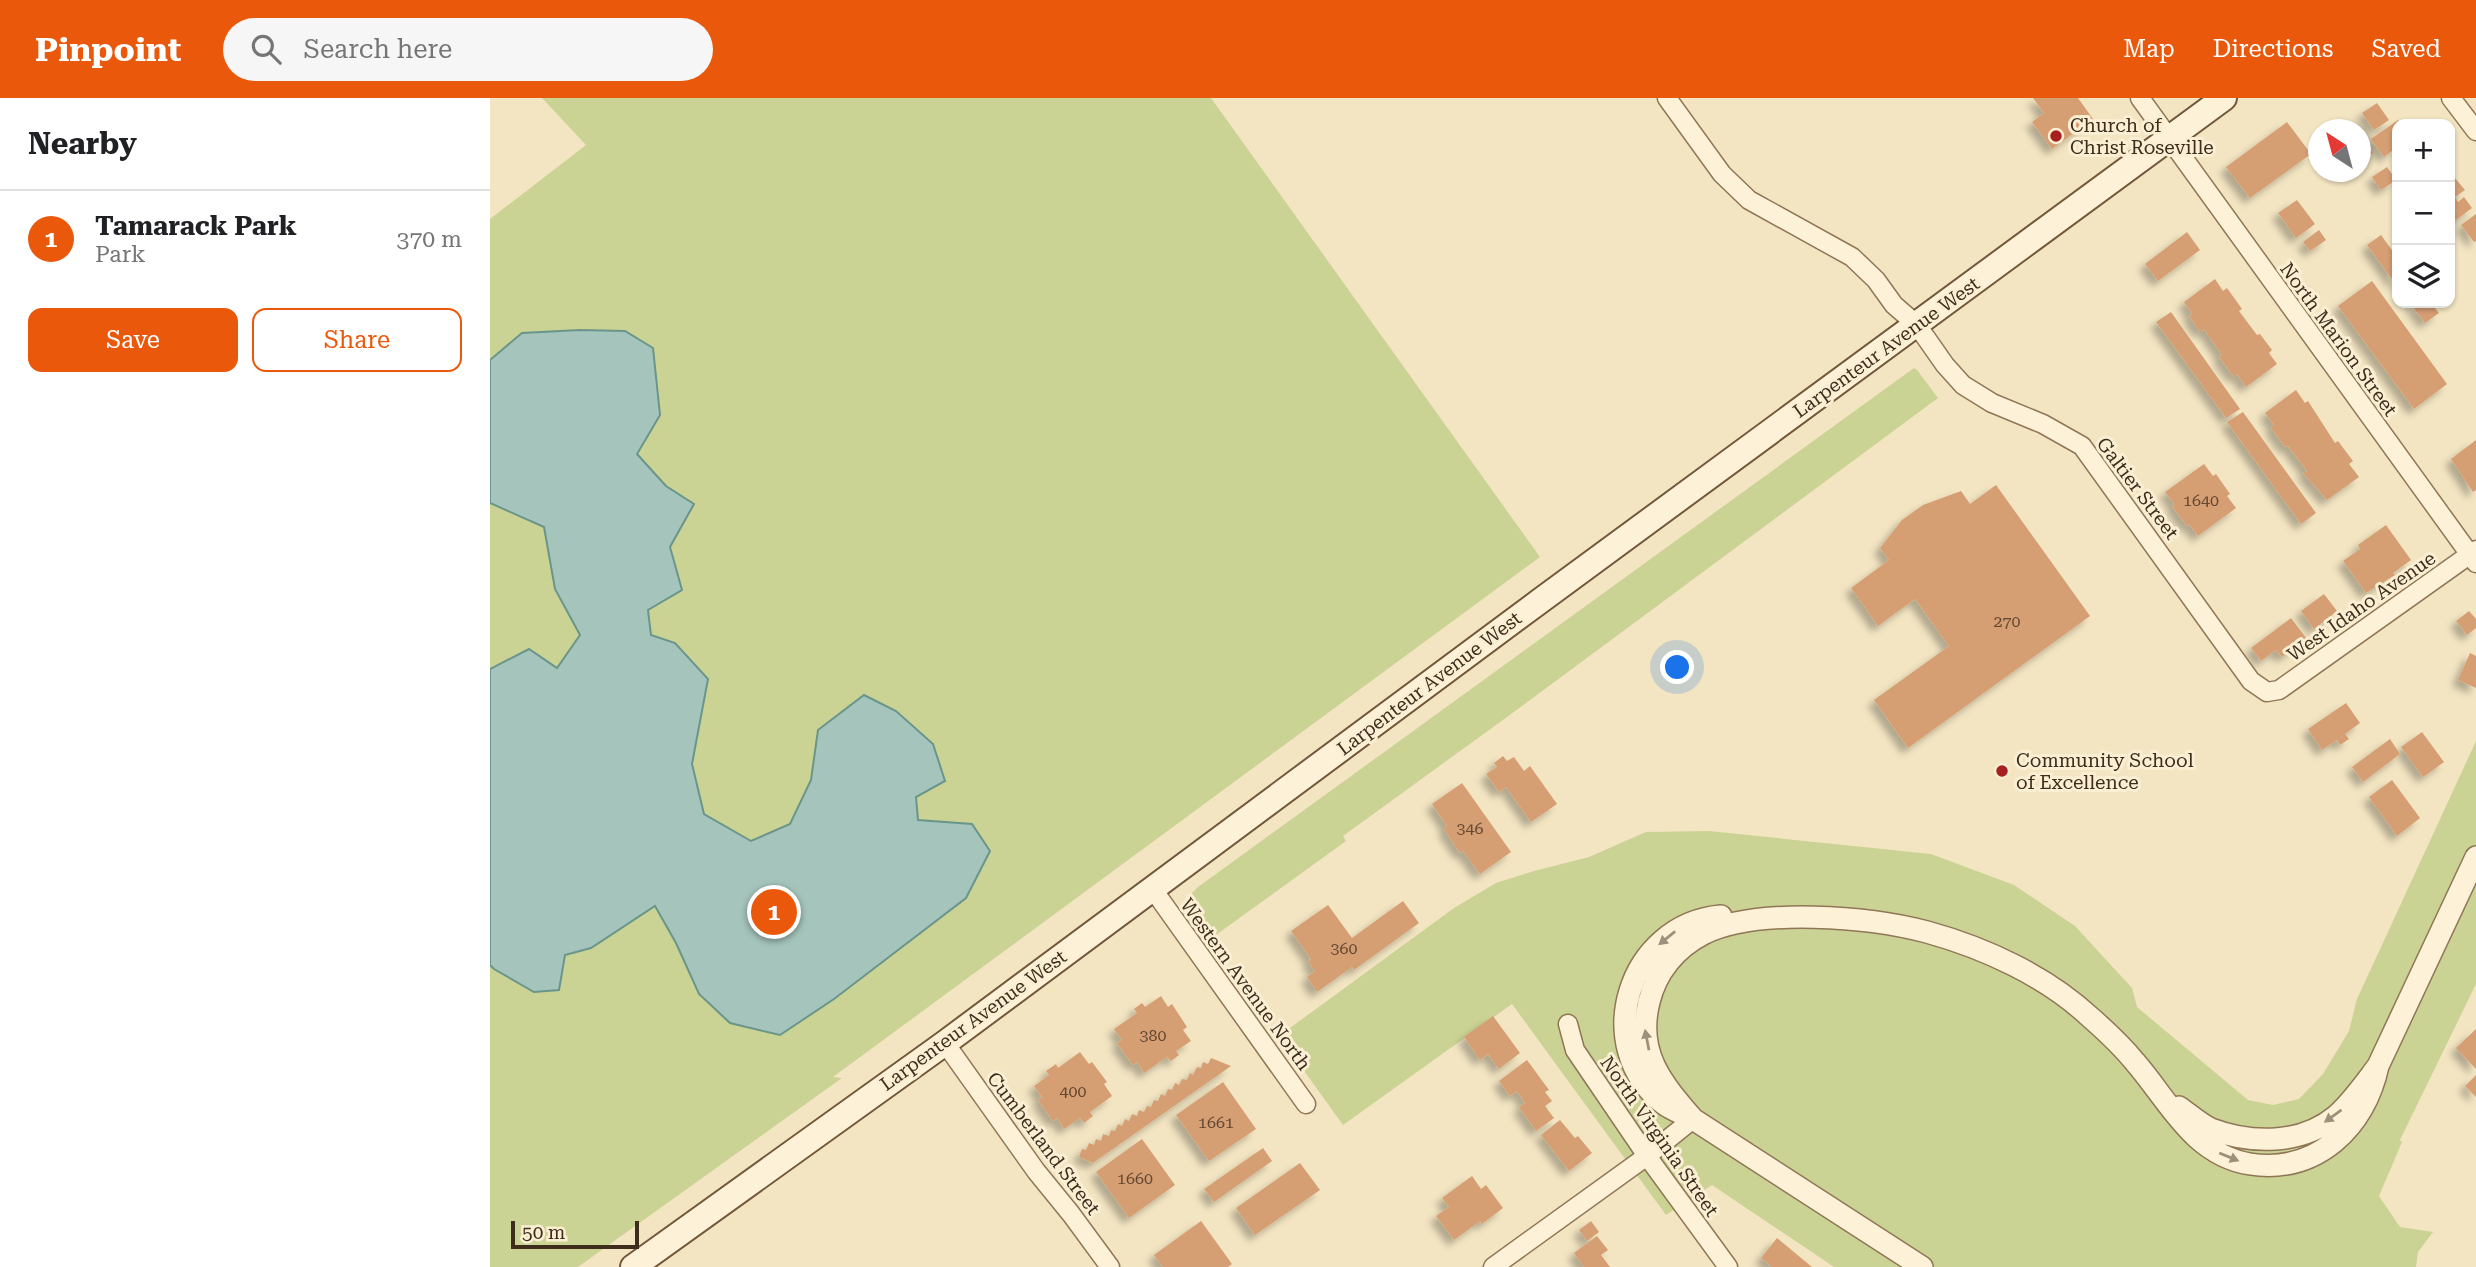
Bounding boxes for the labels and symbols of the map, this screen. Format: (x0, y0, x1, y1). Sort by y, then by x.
place label: Church of Christ Roseville (2070, 114, 2214, 159)
north arrow (2308, 119, 2371, 182)
marker: Church of Christ Roseville (2048, 128, 2064, 144)
street label: North Marion Street (2275, 258, 2402, 421)
street label: Larpenteur Avenue West (1789, 272, 1984, 423)
street label: Galtier Street (2092, 433, 2183, 544)
house number: 1640 (2183, 491, 2219, 510)
street label: West Idaho Avenue (2283, 546, 2440, 666)
street label: Larpenteur Avenue West (1333, 607, 1526, 760)
house number: 270 (1994, 612, 2020, 631)
your location (1660, 650, 1694, 684)
place label: Community School of Excellence (2016, 749, 2194, 794)
marker: Community School of Excellence (1994, 763, 2010, 779)
house number: 346 (1457, 819, 1483, 838)
pin: 1 (751, 886, 797, 938)
street label: Western Avenue North (1175, 894, 1316, 1075)
one-way arrow (1658, 930, 1676, 945)
house number: 360 (1331, 939, 1357, 958)
street label: Larpenteur Avenue West (876, 945, 1071, 1096)
house number: 380 (1140, 1026, 1166, 1045)
one-way arrow (1641, 1029, 1652, 1051)
street label: North Virginia Street (1596, 1052, 1724, 1221)
street label: Cumberland Street (982, 1067, 1105, 1219)
house number: 400 (1060, 1082, 1086, 1101)
one-way arrow (2324, 1109, 2342, 1123)
house number: 1661 (1198, 1113, 1234, 1132)
one-way arrow (2219, 1152, 2240, 1163)
house number: 1660 (1117, 1169, 1153, 1188)
scale bar (511, 1218, 639, 1250)

